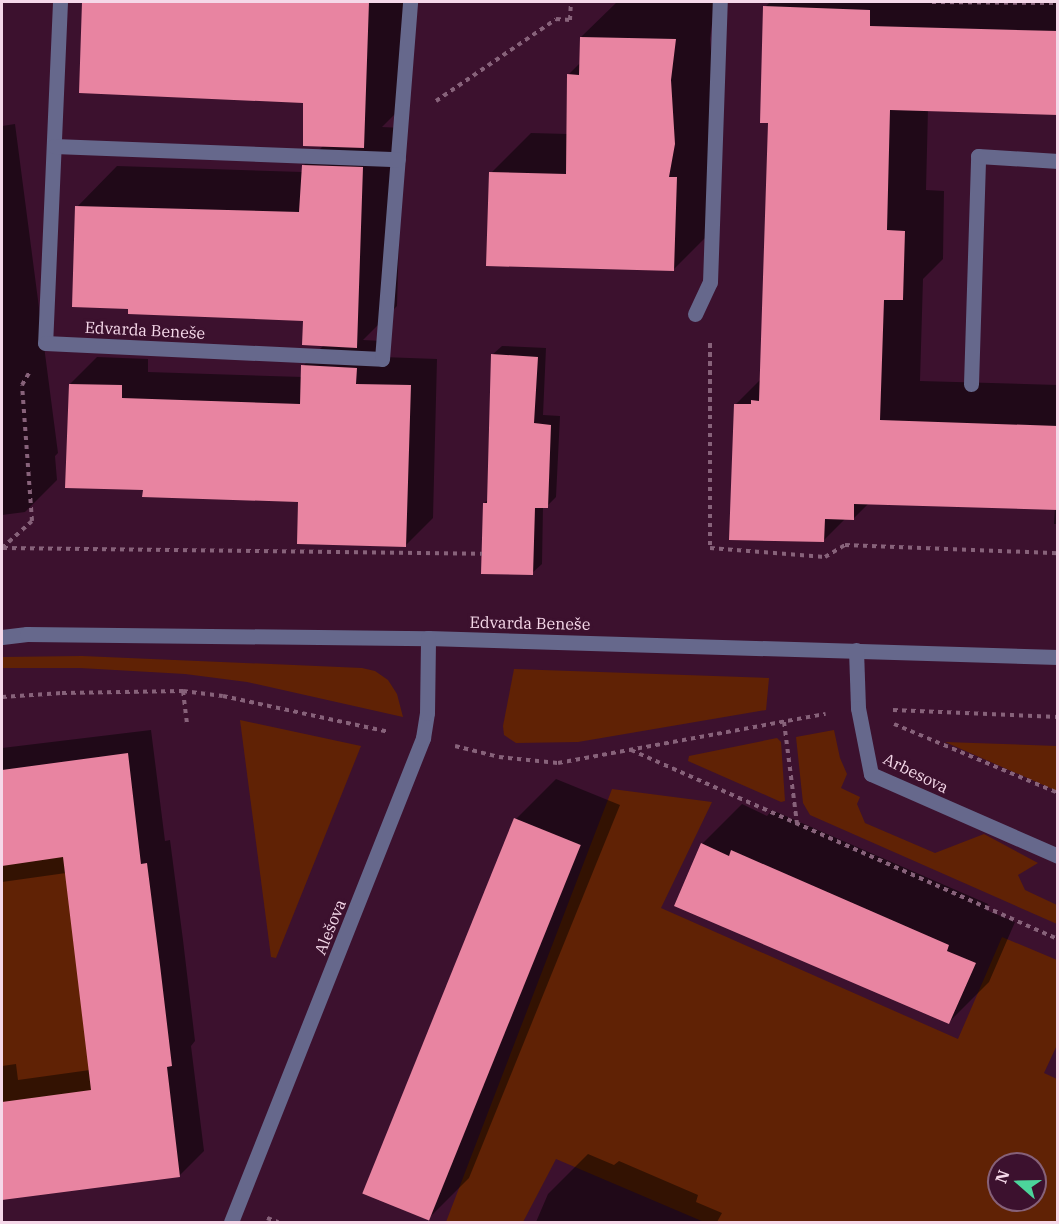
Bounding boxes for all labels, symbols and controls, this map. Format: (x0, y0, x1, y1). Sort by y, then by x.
street label: Edvarda Beneše (84, 317, 206, 343)
street label: Edvarda Beneše (470, 612, 590, 634)
street label: Arbesova (880, 749, 952, 797)
street label: Alešova (310, 897, 350, 957)
north arrow (987, 1152, 1047, 1212)
text: N (990, 1167, 1014, 1186)

